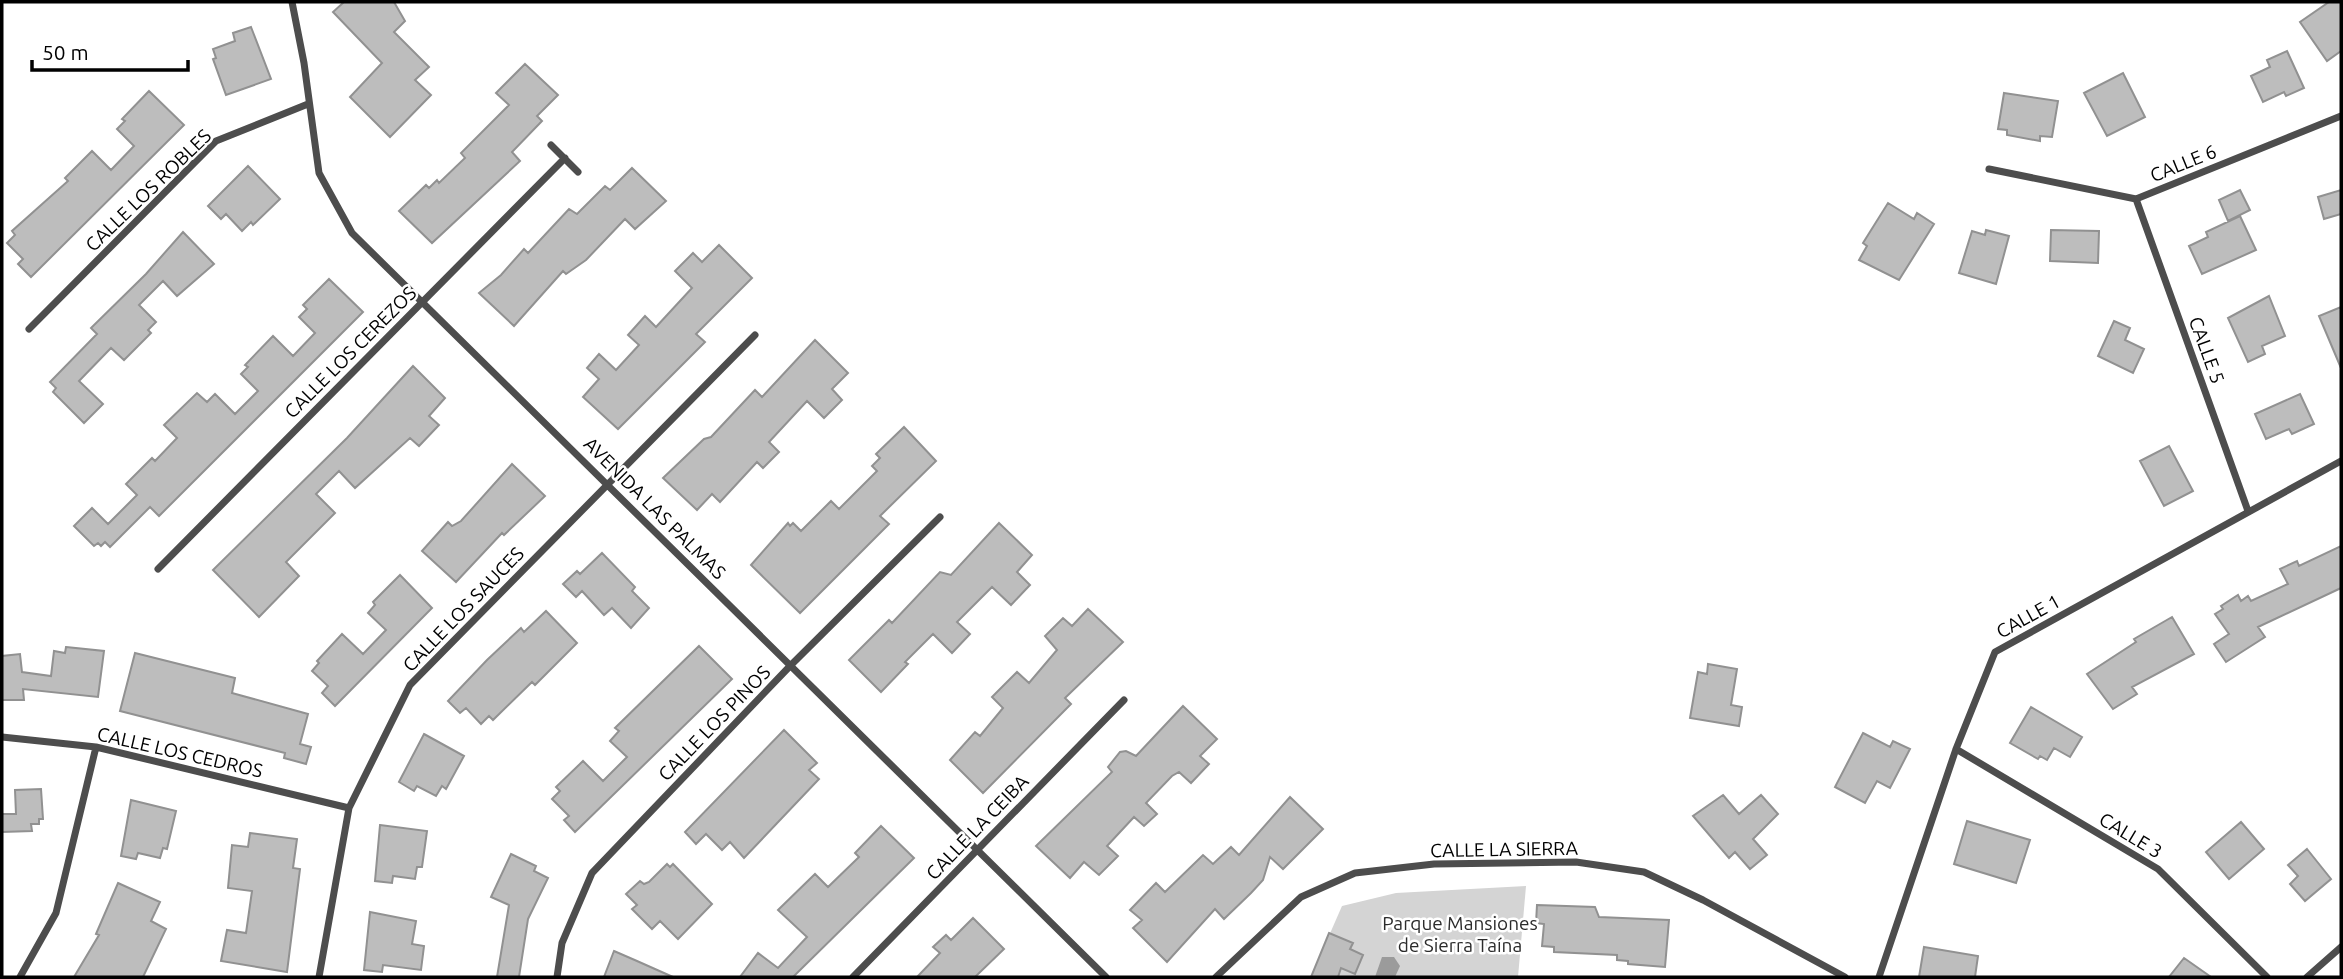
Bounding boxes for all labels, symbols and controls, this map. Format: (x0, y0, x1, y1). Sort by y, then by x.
scale bar (32, 28, 187, 72)
text: 50 m (42, 40, 89, 64)
street label: CALLE LOS ROBLES (81, 124, 215, 256)
street label: CALLE 6 (2147, 140, 2219, 186)
street label: CALLE LOS CEREZOS (280, 282, 420, 422)
street label: CALLE 5 (2185, 314, 2229, 386)
street label: AVENIDA LAS PALMAS (580, 433, 730, 583)
street label: CALLE LOS SAUCES (398, 542, 528, 676)
street label: CALLE 1 (1992, 590, 2064, 642)
street label: CALLE LOS PINOS (653, 661, 775, 785)
street label: CALLE LOS CEDROS (95, 722, 265, 782)
street label: CALLE LA CEIBA (921, 770, 1033, 884)
street label: CALLE 3 (2096, 808, 2166, 862)
street label: CALLE LA SIERRA (1430, 837, 1579, 861)
park label: Parque Mansiones de Sierra Taína (1382, 912, 1538, 956)

